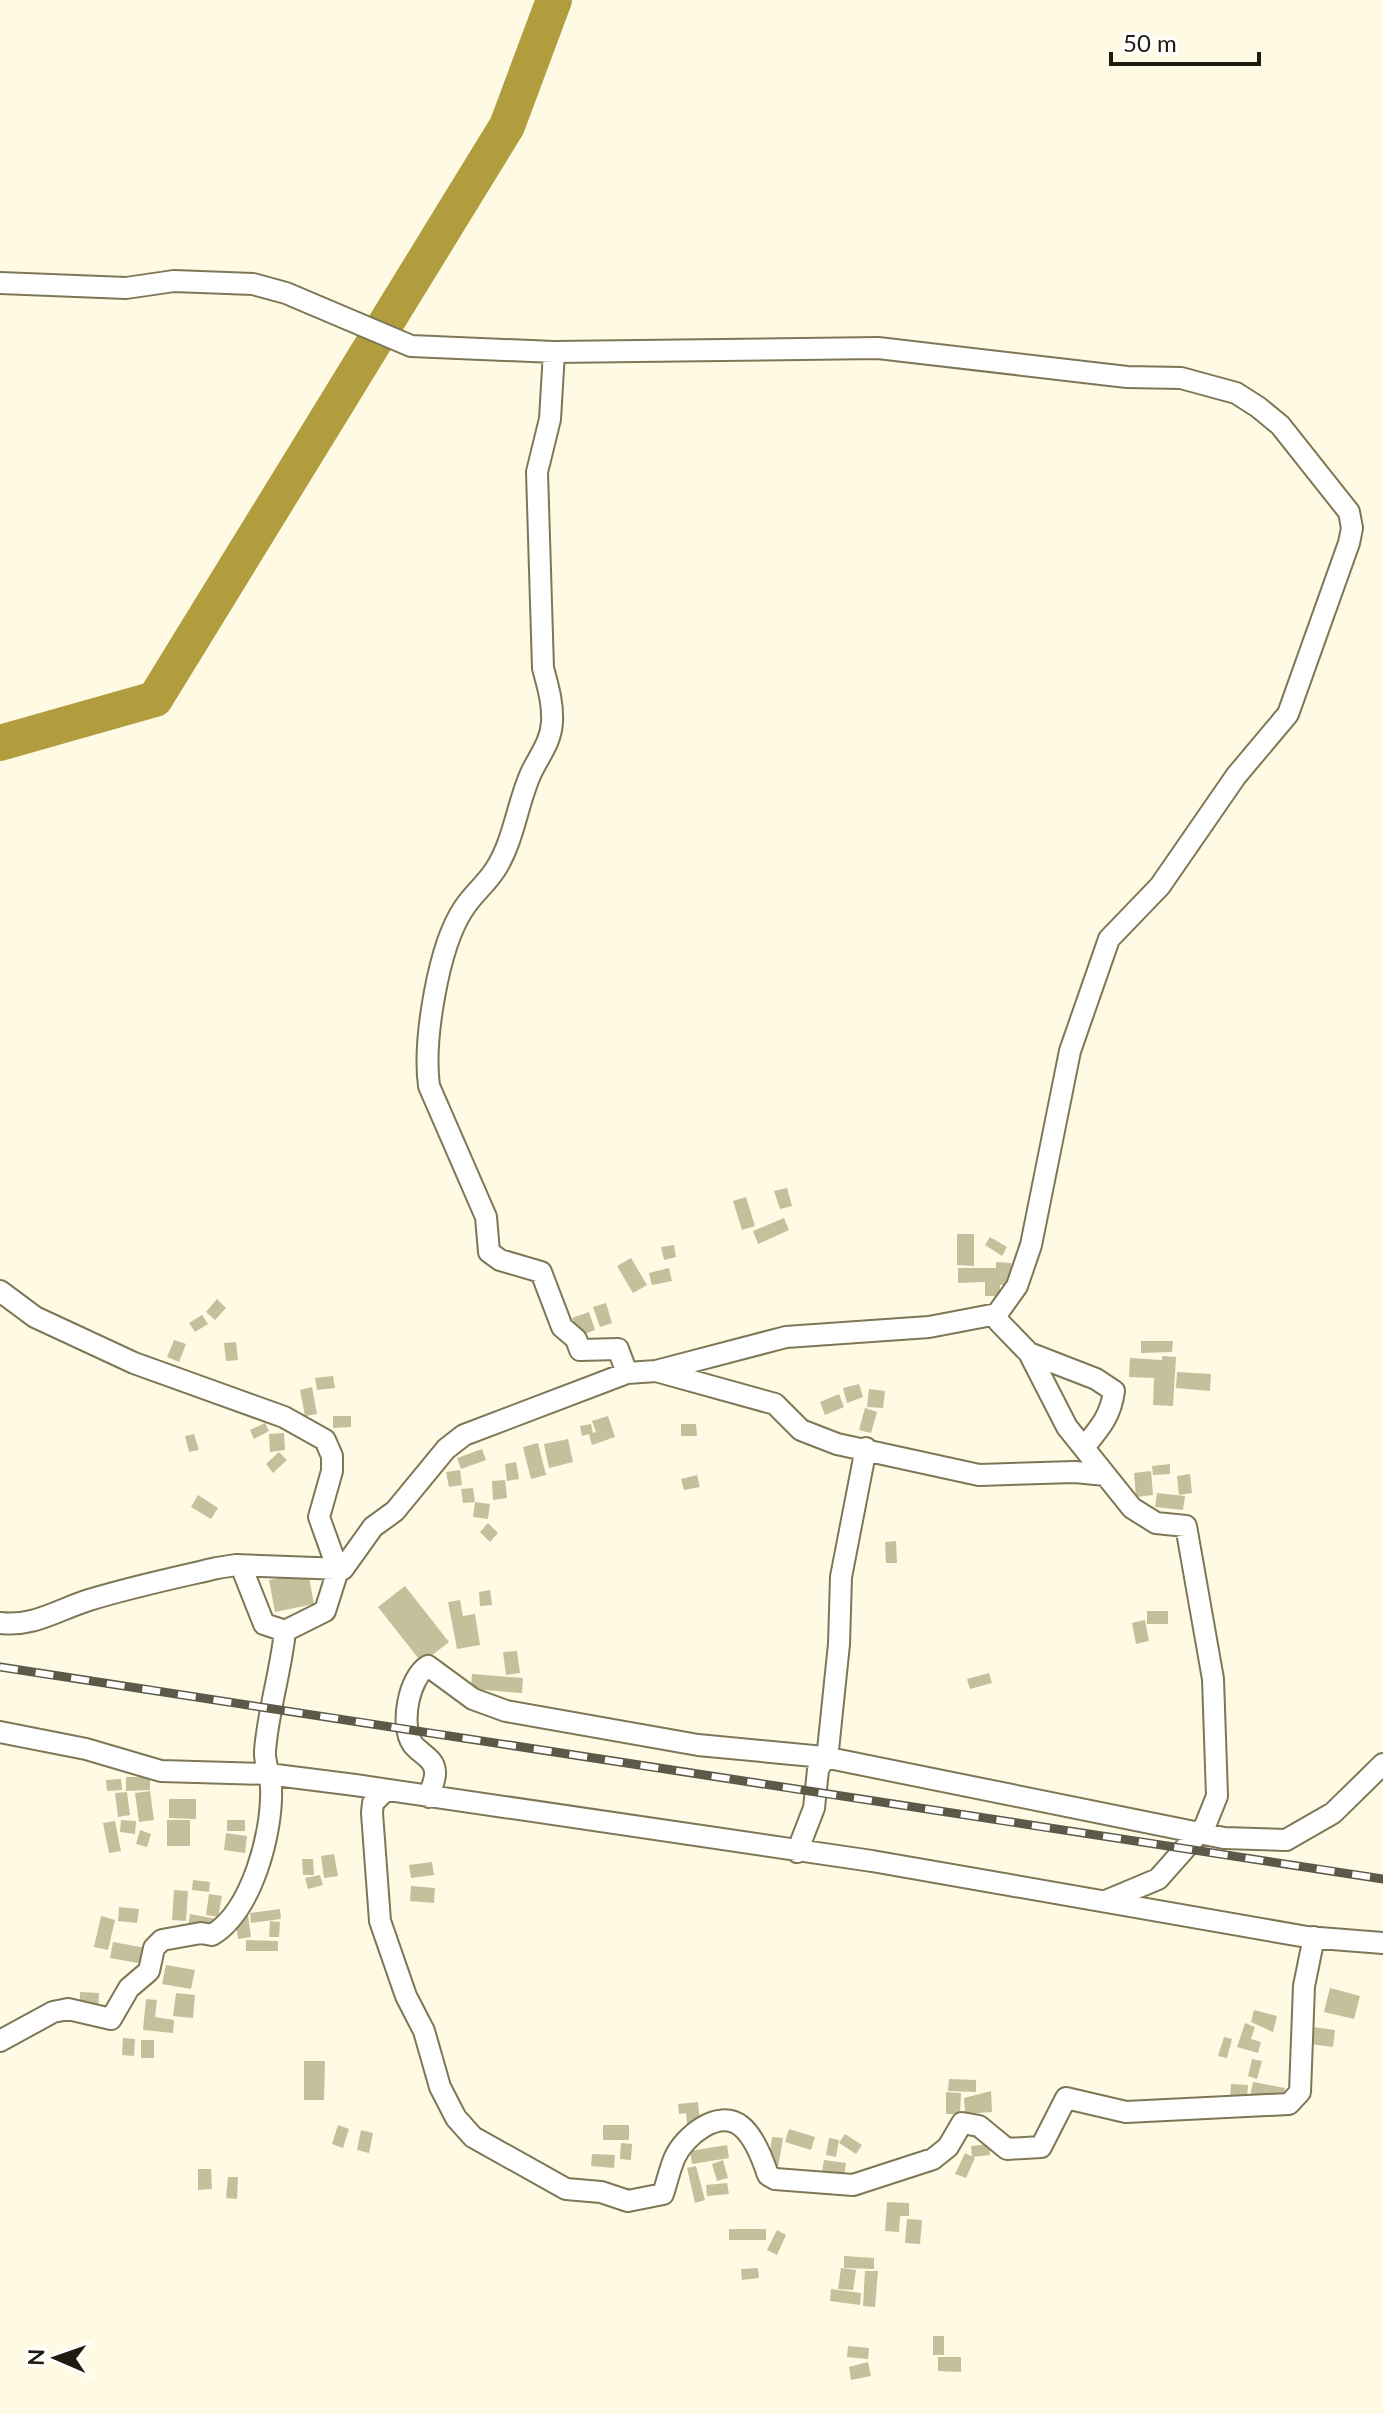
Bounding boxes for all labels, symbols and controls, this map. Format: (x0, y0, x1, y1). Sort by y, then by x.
scale bar (1111, 16, 1259, 66)
text: 50 m (1123, 28, 1177, 57)
north arrow (16, 2318, 96, 2398)
text: N (22, 2348, 49, 2366)

